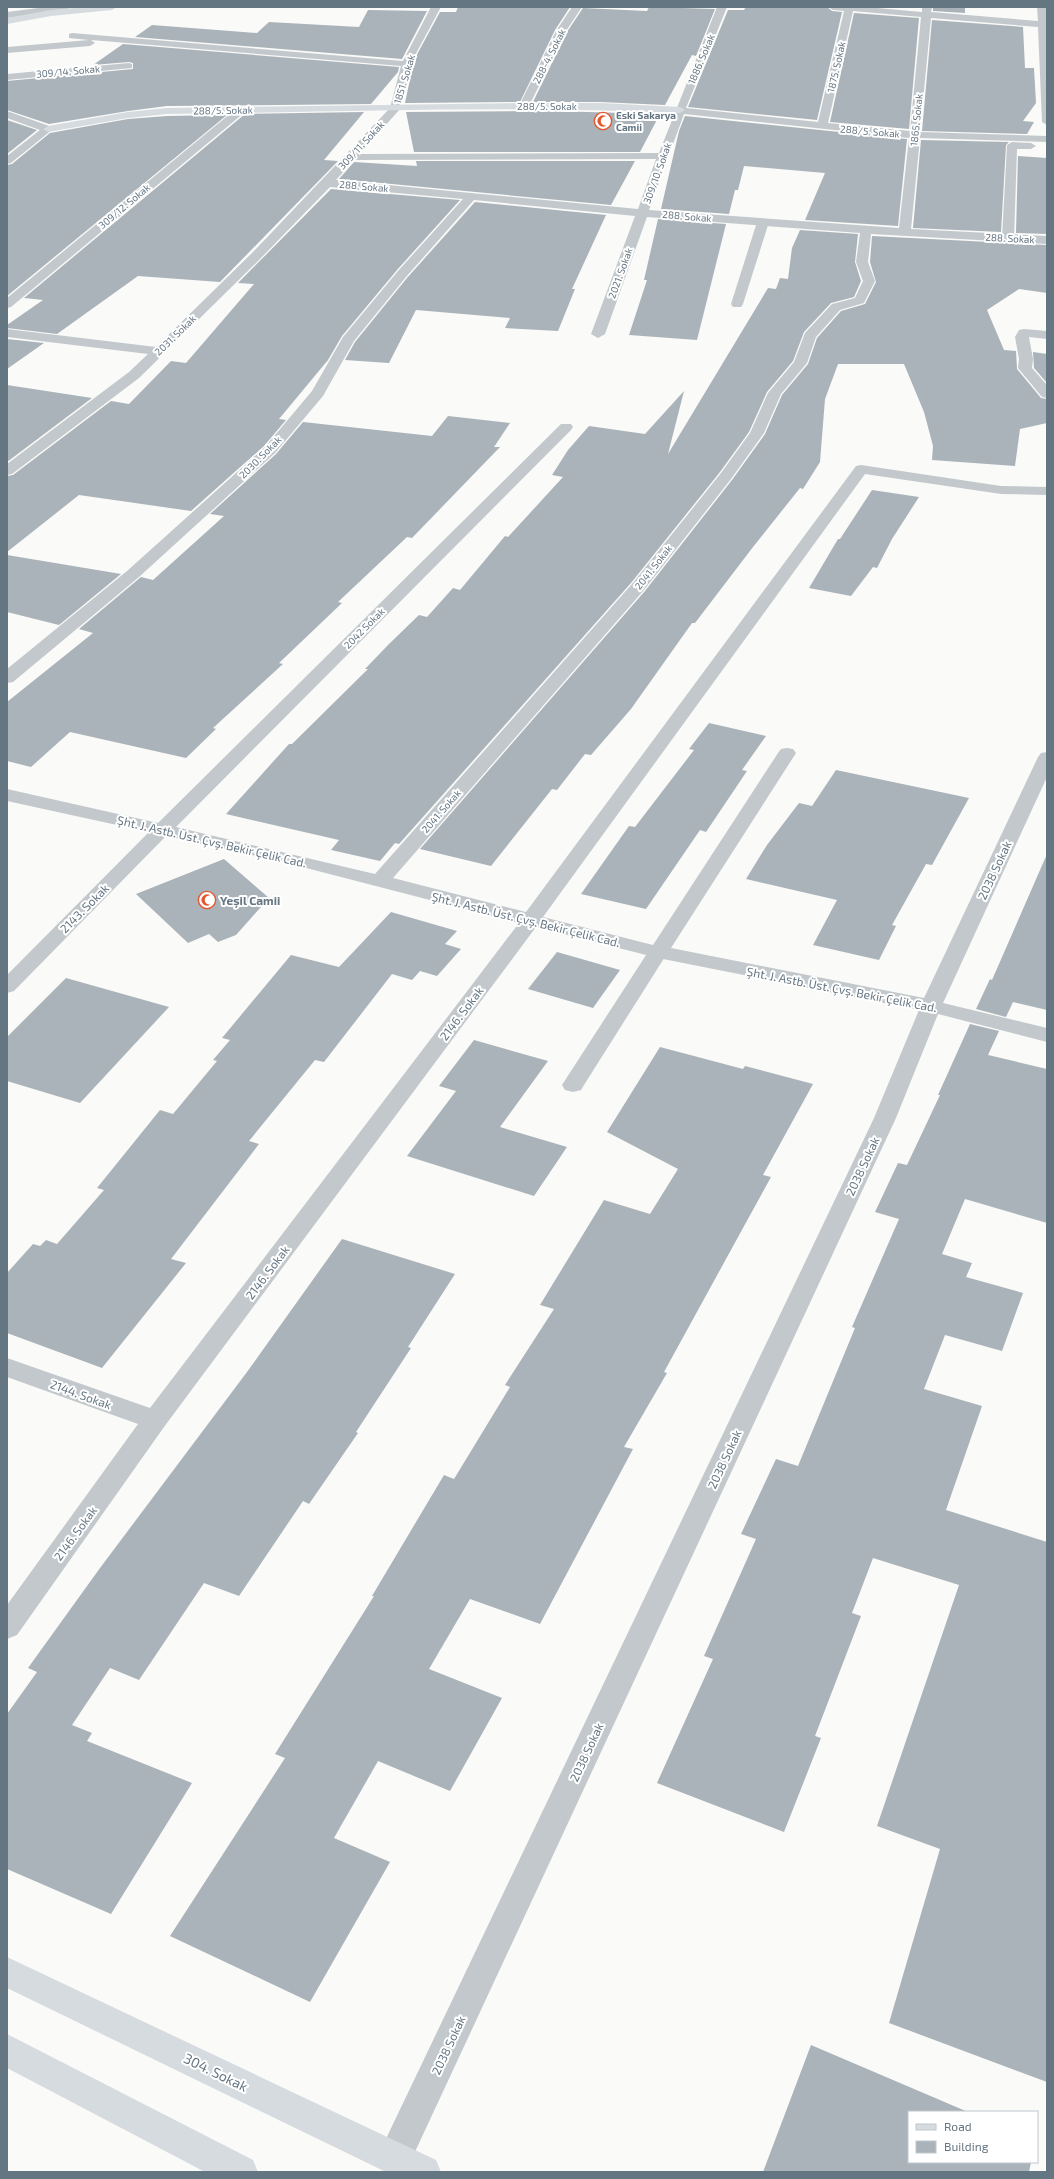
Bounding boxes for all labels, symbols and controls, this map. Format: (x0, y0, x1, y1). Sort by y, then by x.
street label: 288-4. Sokak (530, 27, 568, 85)
street label: 1886. Sokak (685, 32, 717, 86)
street label: 1875. Sokak (824, 40, 848, 94)
street label: 1851. Sokak (391, 53, 417, 105)
street label: 309/14. Sokak (36, 62, 100, 80)
street label: 1865. Sokak (907, 93, 925, 147)
street label: 288/5. Sokak (517, 100, 577, 112)
street label: 288/5. Sokak (193, 103, 253, 117)
place label: Eski Sakarya Camii (616, 109, 676, 133)
mosque icon: Eski Sakarya Camii (593, 111, 613, 131)
street label: 309/11. Sokak (335, 118, 387, 172)
street label: 288/5. Sokak (840, 122, 900, 140)
street label: 309/10. Sokak (640, 141, 674, 205)
street label: 288. Sokak (339, 178, 389, 194)
street label: 309/12. Sokak (96, 181, 152, 231)
street label: 288. Sokak (662, 208, 712, 224)
street label: 288. Sokak (985, 231, 1035, 245)
street label: 2021. Sokak (605, 246, 635, 300)
street label: 2031. Sokak (152, 312, 198, 358)
street label: 2030. Sokak (236, 433, 284, 481)
street label: 2041. Sokak (632, 542, 674, 592)
street label: 2042 Sokak (341, 605, 387, 651)
street label: 2041. Sokak (419, 787, 463, 835)
street label: Şht. J. Astb. Üst. Çvş. Bekir Çelik Cad. (116, 812, 308, 872)
street label: 2038 Sokak (974, 839, 1014, 901)
street label: 2143. Sokak (57, 881, 111, 935)
street label: Şht. J. Astb. Üst. Çvş. Bekir Çelik Cad. (430, 889, 622, 951)
mosque icon: Yeşil Camii (197, 890, 217, 910)
place label: Yeşil Camii (220, 893, 280, 908)
street label: Şht. J. Astb. Üst. Çvş. Bekir Çelik Cad. (745, 964, 938, 1016)
street label: 2146. Sokak (436, 983, 486, 1043)
street label: 2038 Sokak (842, 1135, 882, 1197)
street label: 2146. Sokak (242, 1242, 292, 1302)
street label: 2144. Sokak (49, 1376, 113, 1412)
street label: 2038 Sokak (704, 1428, 744, 1490)
street label: 2146. Sokak (51, 1503, 99, 1563)
street label: 2038 Sokak (566, 1721, 606, 1783)
street label: 2038 Sokak (428, 2014, 468, 2076)
street label: 304. Sokak (181, 2049, 251, 2095)
legend (908, 2111, 1038, 2163)
text: Road (944, 2119, 972, 2133)
text: Building (944, 2139, 989, 2153)

